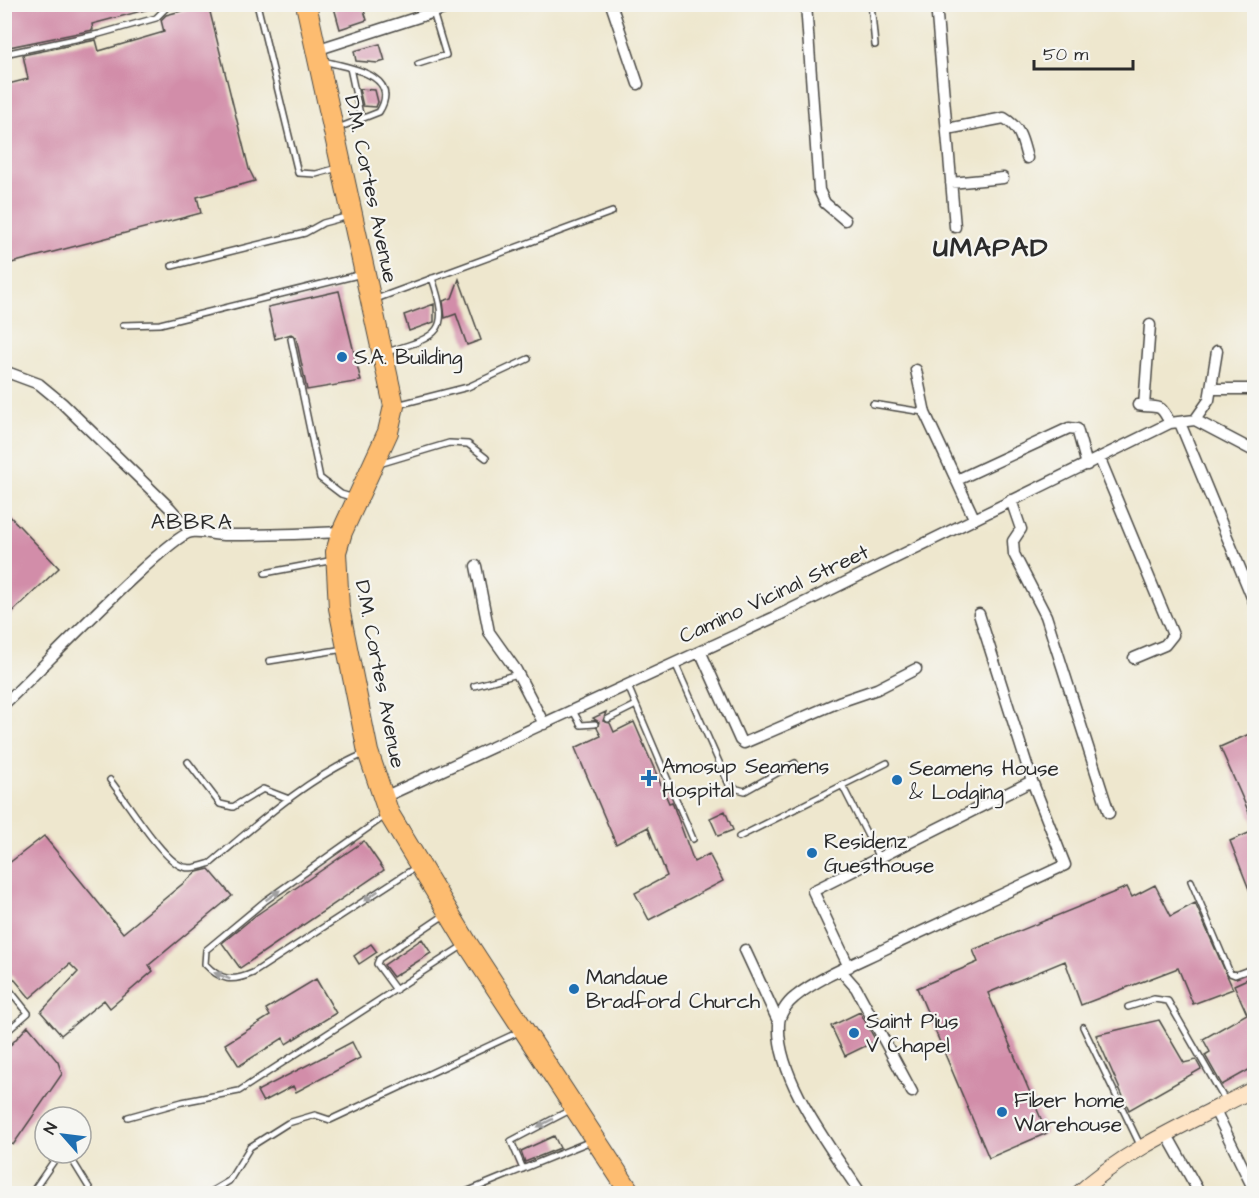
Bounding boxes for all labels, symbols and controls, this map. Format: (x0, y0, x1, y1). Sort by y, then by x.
scale bar (1034, 33, 1133, 71)
text: 50 m (1043, 42, 1088, 67)
street label: D.M. Cortes Avenue (337, 93, 405, 285)
district label: UMAPAD (933, 229, 1049, 267)
place label: S.A. Building (354, 343, 463, 374)
marker: S.A. Building (335, 350, 349, 364)
district label: ABBRA (151, 507, 233, 538)
street label: Camino Vicinal Street (674, 537, 874, 651)
street label: D.M. Cortes Avenue (348, 578, 412, 770)
place label: Amosup Seamens Hospital (662, 752, 829, 806)
place label: Seamens House & Lodging (909, 754, 1059, 809)
marker: Amosup Seamens Hospital (640, 769, 658, 787)
marker: Seamens House & Lodging (890, 773, 904, 787)
place label: Residenz Guesthouse (824, 827, 934, 880)
marker: Residenz Guesthouse (805, 846, 819, 860)
one-way arrow (265, 890, 281, 901)
one-way arrow (363, 890, 379, 901)
place label: Mandaue Bradford Church (586, 963, 761, 1016)
one-way arrow (213, 971, 231, 981)
marker: Mandaue Bradford Church (567, 982, 581, 996)
place label: Saint Pius V Chapel (866, 1007, 959, 1061)
marker: Saint Pius V Chapel (847, 1026, 861, 1040)
place label: Fiber home Warehouse (1014, 1086, 1125, 1139)
north arrow (33, 1105, 93, 1165)
marker: Fiber home Warehouse (995, 1105, 1009, 1119)
one-way arrow (536, 1117, 554, 1127)
text: N (39, 1119, 63, 1138)

